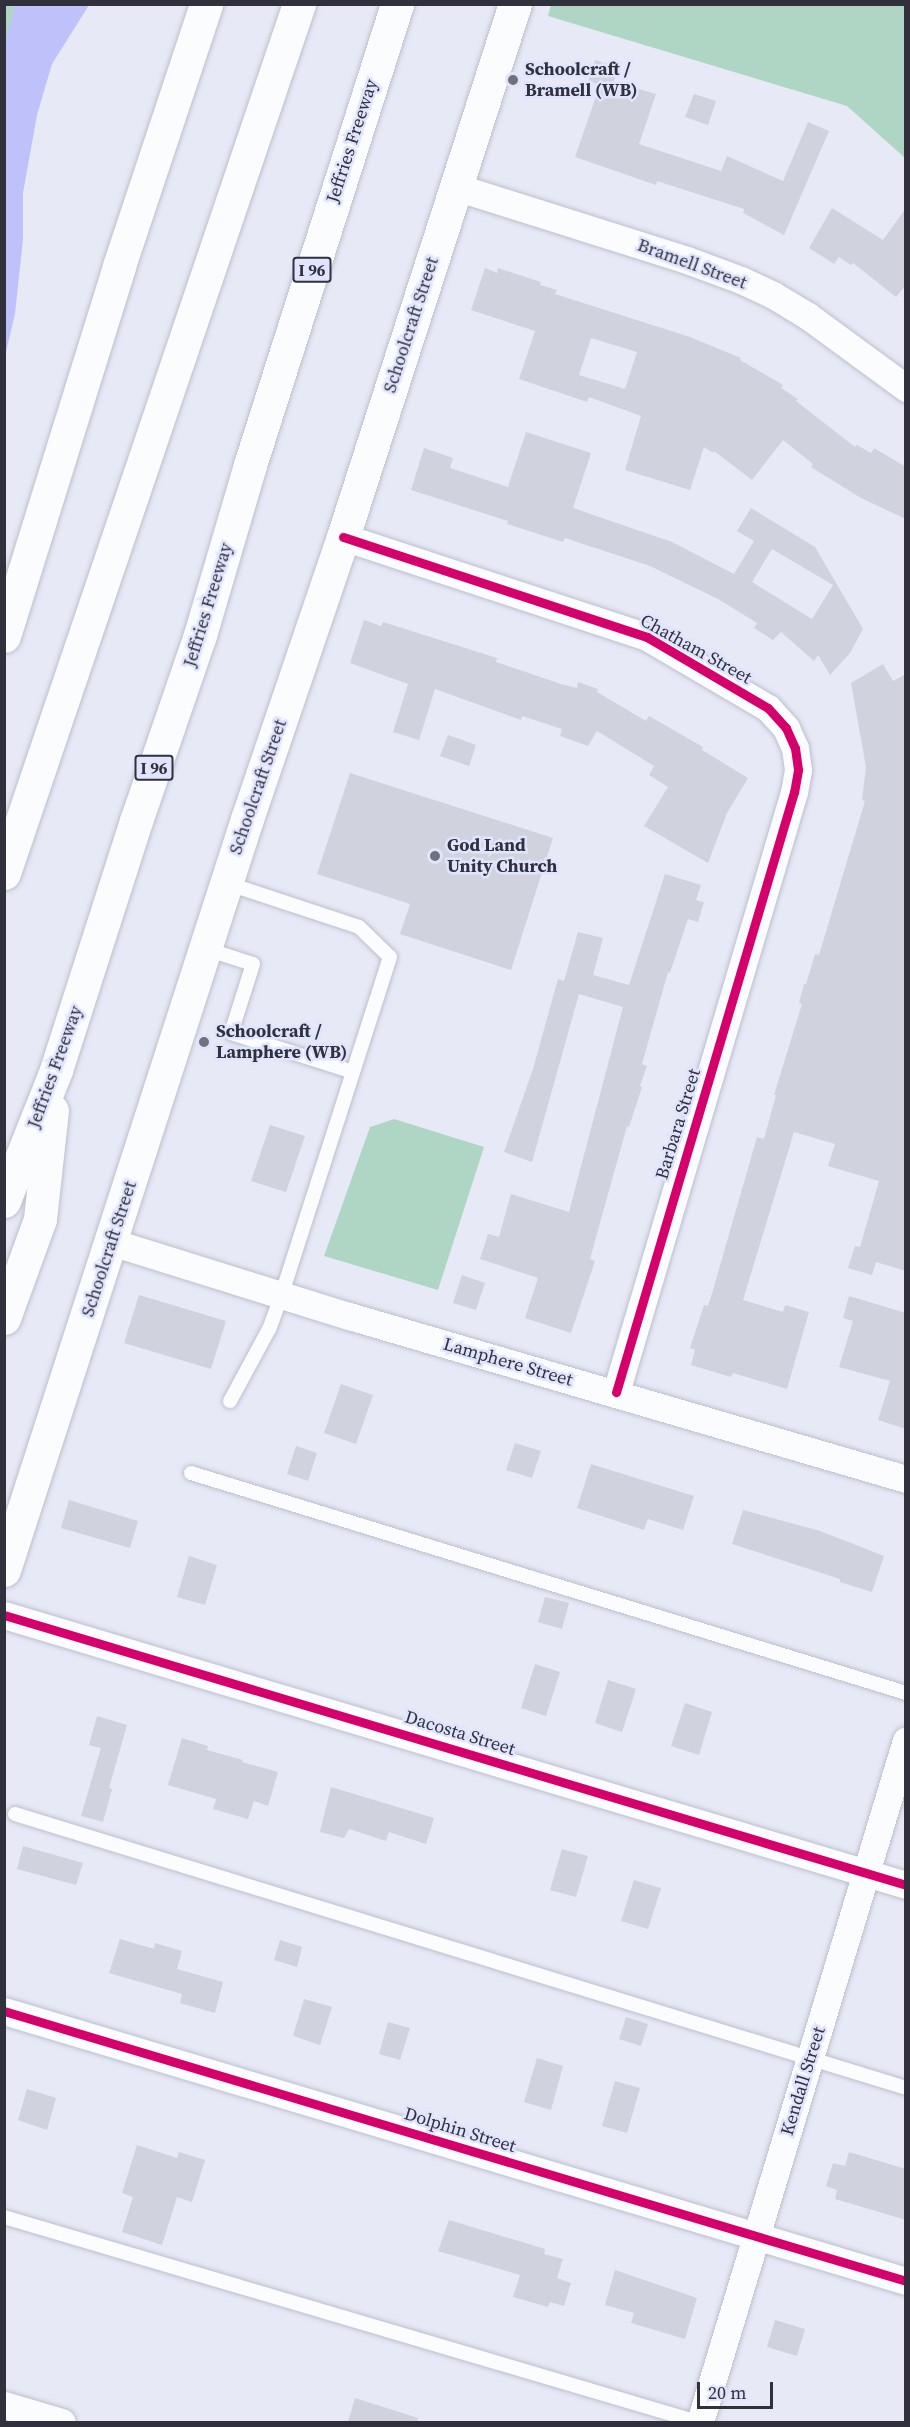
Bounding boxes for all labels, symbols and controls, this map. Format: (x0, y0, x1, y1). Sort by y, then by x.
place label: Schoolcraft / Bramell (WB) (525, 59, 638, 101)
marker: Schoolcraft / Bramell (WB) (506, 73, 520, 87)
street label: Jeffries Freeway (322, 76, 382, 206)
street label: Bramell Street (635, 234, 749, 294)
street label: Schoolcraft Street (379, 254, 443, 396)
road number: I 96 (292, 257, 332, 283)
street label: Jeffries Freeway (179, 540, 237, 670)
street label: Chatham Street (637, 609, 755, 689)
street label: Schoolcraft Street (225, 717, 291, 857)
road number: I 96 (134, 755, 174, 781)
place label: God Land Unity Church (447, 835, 557, 878)
marker: God Land Unity Church (428, 849, 442, 863)
street label: Jeffries Freeway (23, 1003, 87, 1131)
place label: Schoolcraft / Lamphere (WB) (216, 1021, 347, 1064)
marker: Schoolcraft / Lamphere (WB) (197, 1035, 211, 1049)
street label: Barbara Street (651, 1066, 705, 1182)
street label: Schoolcraft Street (77, 1178, 141, 1320)
street label: Lamphere Street (441, 1333, 575, 1391)
street label: Dacosta Street (402, 1706, 518, 1760)
street label: Kendall Street (776, 2024, 830, 2138)
street label: Dolphin Street (402, 2103, 518, 2157)
scale bar (700, 2370, 776, 2408)
text: 20 m (708, 2380, 746, 2405)

